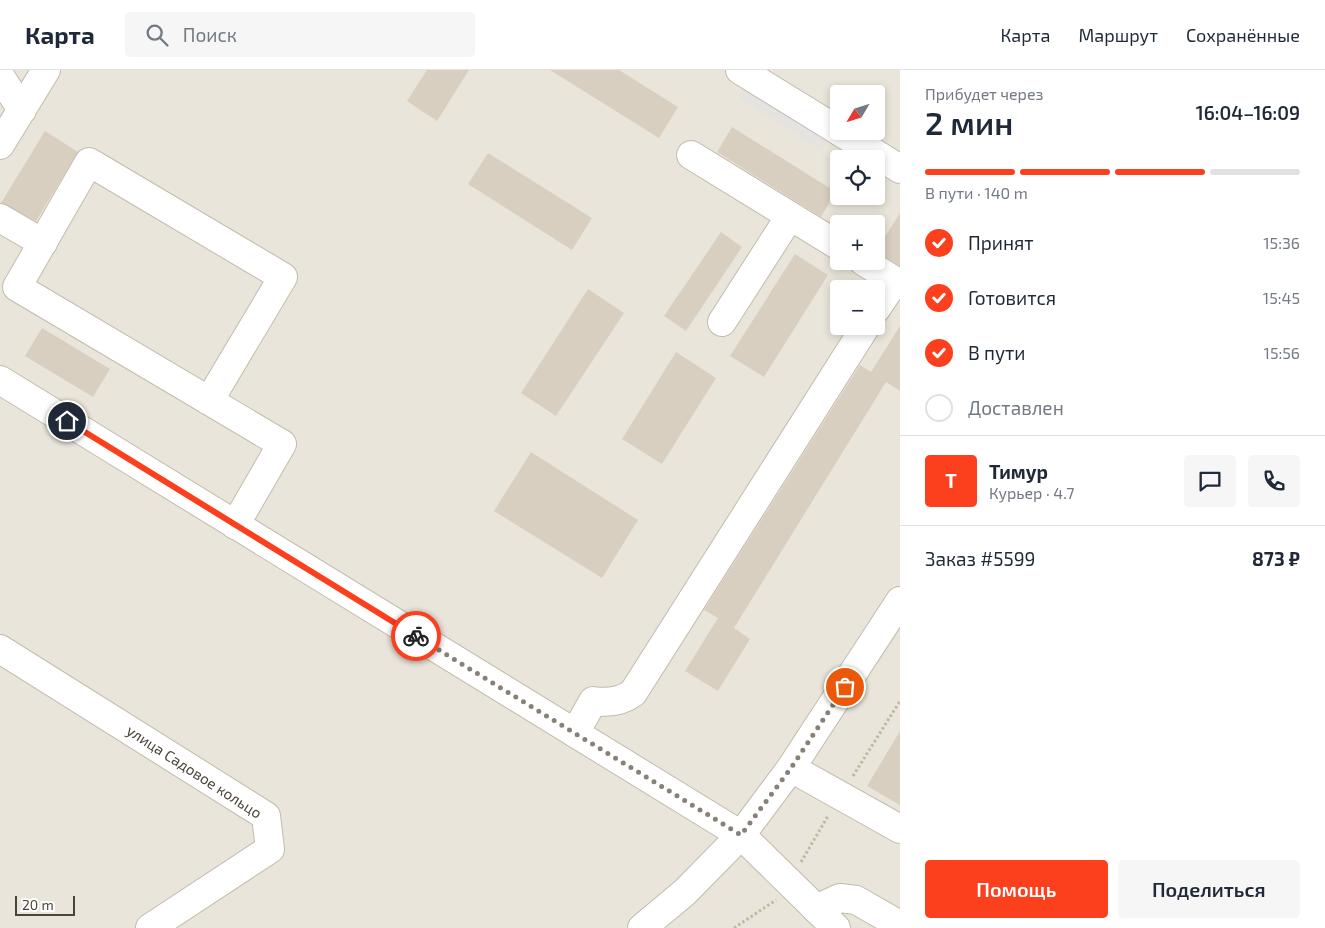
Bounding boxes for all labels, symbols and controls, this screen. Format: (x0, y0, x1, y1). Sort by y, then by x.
search box (125, 12, 475, 57)
text: Карта (25, 20, 95, 49)
icon: search (143, 21, 171, 49)
text: Поиск (183, 23, 237, 46)
text: Карта (1000, 24, 1050, 46)
text: Маршрут (1078, 24, 1158, 46)
text: Сохранённые (1186, 24, 1300, 46)
text: Прибудет через (925, 84, 1043, 103)
north arrow (830, 85, 885, 140)
map controls (830, 85, 885, 335)
text: 16:04–16:09 (1196, 101, 1300, 124)
text: 2 мин (925, 103, 1013, 141)
button: locate (830, 150, 885, 205)
text: В пути · 140 m (925, 183, 1028, 202)
button: + (830, 215, 885, 270)
icon: check (925, 229, 953, 257)
text: Принят (968, 231, 1034, 254)
text: 15:36 (1263, 233, 1300, 252)
button: − (830, 280, 885, 335)
icon: check (925, 284, 953, 312)
text: Готовится (968, 286, 1056, 309)
text: 15:45 (1263, 288, 1300, 307)
icon: check (925, 339, 953, 367)
text: В пути (968, 341, 1026, 364)
text: 15:56 (1264, 343, 1300, 362)
text: Доставлен (968, 396, 1064, 419)
pin (46, 400, 88, 442)
icon: home (53, 407, 81, 435)
button: chat (1184, 455, 1236, 507)
button: phone (1248, 455, 1300, 507)
text: Тимур (989, 460, 1048, 483)
text: Т (945, 469, 957, 492)
text: Курьер · 4.7 (989, 483, 1074, 502)
text: Заказ #5599 (925, 547, 1035, 570)
text: 873 ₽ (1252, 547, 1300, 570)
courier (391, 611, 441, 661)
icon: bike (402, 622, 430, 650)
pin (824, 666, 866, 708)
icon: bag (831, 673, 859, 701)
street label: улица Садовое кольцо (123, 721, 266, 822)
button: Помощь (925, 860, 1108, 918)
button: Поделиться (1118, 860, 1300, 918)
scale bar (15, 893, 75, 916)
text: 20 m (22, 896, 54, 913)

